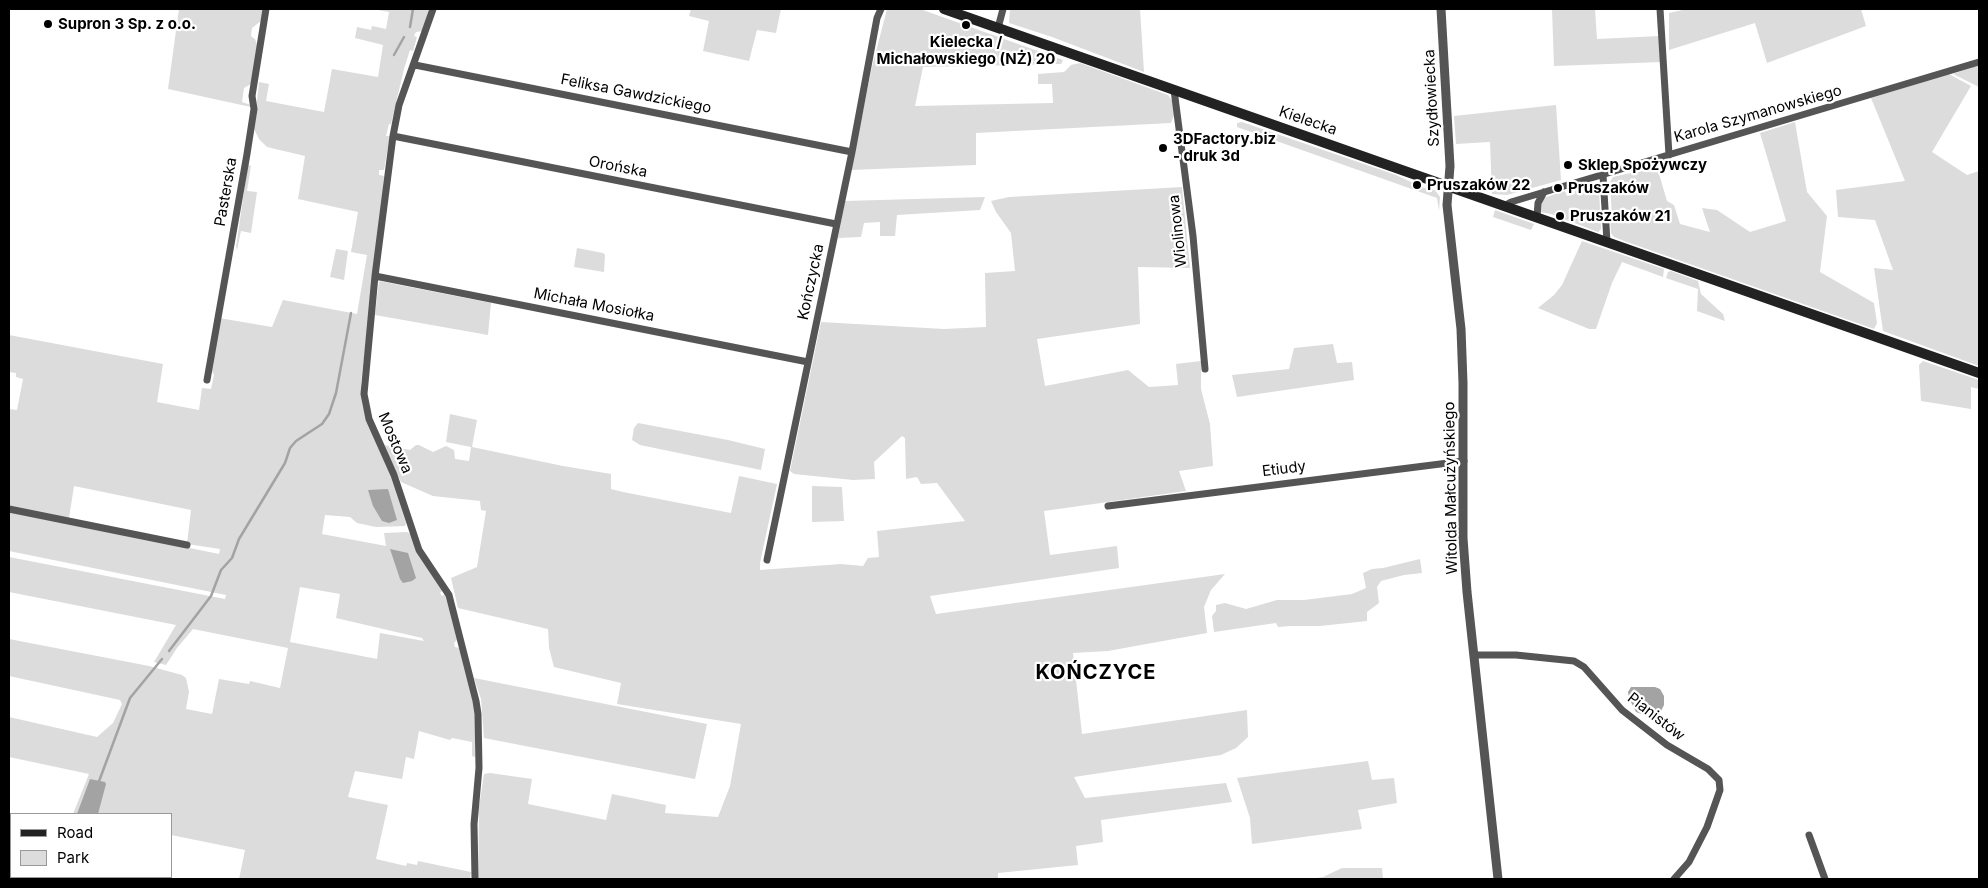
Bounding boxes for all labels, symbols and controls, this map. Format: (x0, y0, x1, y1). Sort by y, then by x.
place label: Supron 3 Sp. z o.o. (58, 15, 196, 33)
marker: Supron 3 Sp. z o.o. (42, 18, 54, 30)
marker: Kielecka / Michałowskiego (NŻ) 20 (960, 19, 972, 31)
place label: Kielecka / Michałowskiego (NŻ) 20 (877, 33, 1055, 68)
street label: Szydłowiecka (1420, 49, 1444, 147)
street label: Feliksa Gawdzickiego (559, 71, 713, 117)
street label: Karola Szymanowskiego (1672, 81, 1844, 147)
street label: Kielecka (1277, 103, 1339, 139)
place label: 3DFactory.biz - druk 3d (1173, 130, 1276, 165)
marker: 3DFactory.biz - druk 3d (1157, 142, 1169, 154)
street label: Orońska (587, 153, 649, 181)
street label: Pasterska (211, 156, 241, 228)
place label: Sklep Spożywczy (1578, 156, 1707, 174)
marker: Sklep Spożywczy (1562, 159, 1574, 171)
place label: Pruszaków 22 (1427, 176, 1530, 194)
marker: Pruszaków 22 (1411, 179, 1423, 191)
place label: Pruszaków (1568, 179, 1649, 197)
marker: Pruszaków (1552, 182, 1564, 194)
street label: Wiolinowa (1165, 194, 1191, 268)
place label: Pruszaków 21 (1570, 207, 1670, 225)
marker: Pruszaków 21 (1554, 210, 1566, 222)
street label: Kończycka (794, 242, 828, 322)
street label: Michała Mosiołka (532, 284, 656, 326)
street label: Witolda Małcużyńskiego (1440, 401, 1462, 575)
street label: Mostowa (374, 410, 416, 476)
street label: Etiudy (1261, 457, 1307, 481)
district label: KOŃCZYCE (1034, 661, 1158, 685)
street label: Pianistów (1624, 689, 1688, 745)
legend (10, 813, 172, 878)
text: Road (57, 823, 93, 842)
text: Park (57, 848, 89, 867)

